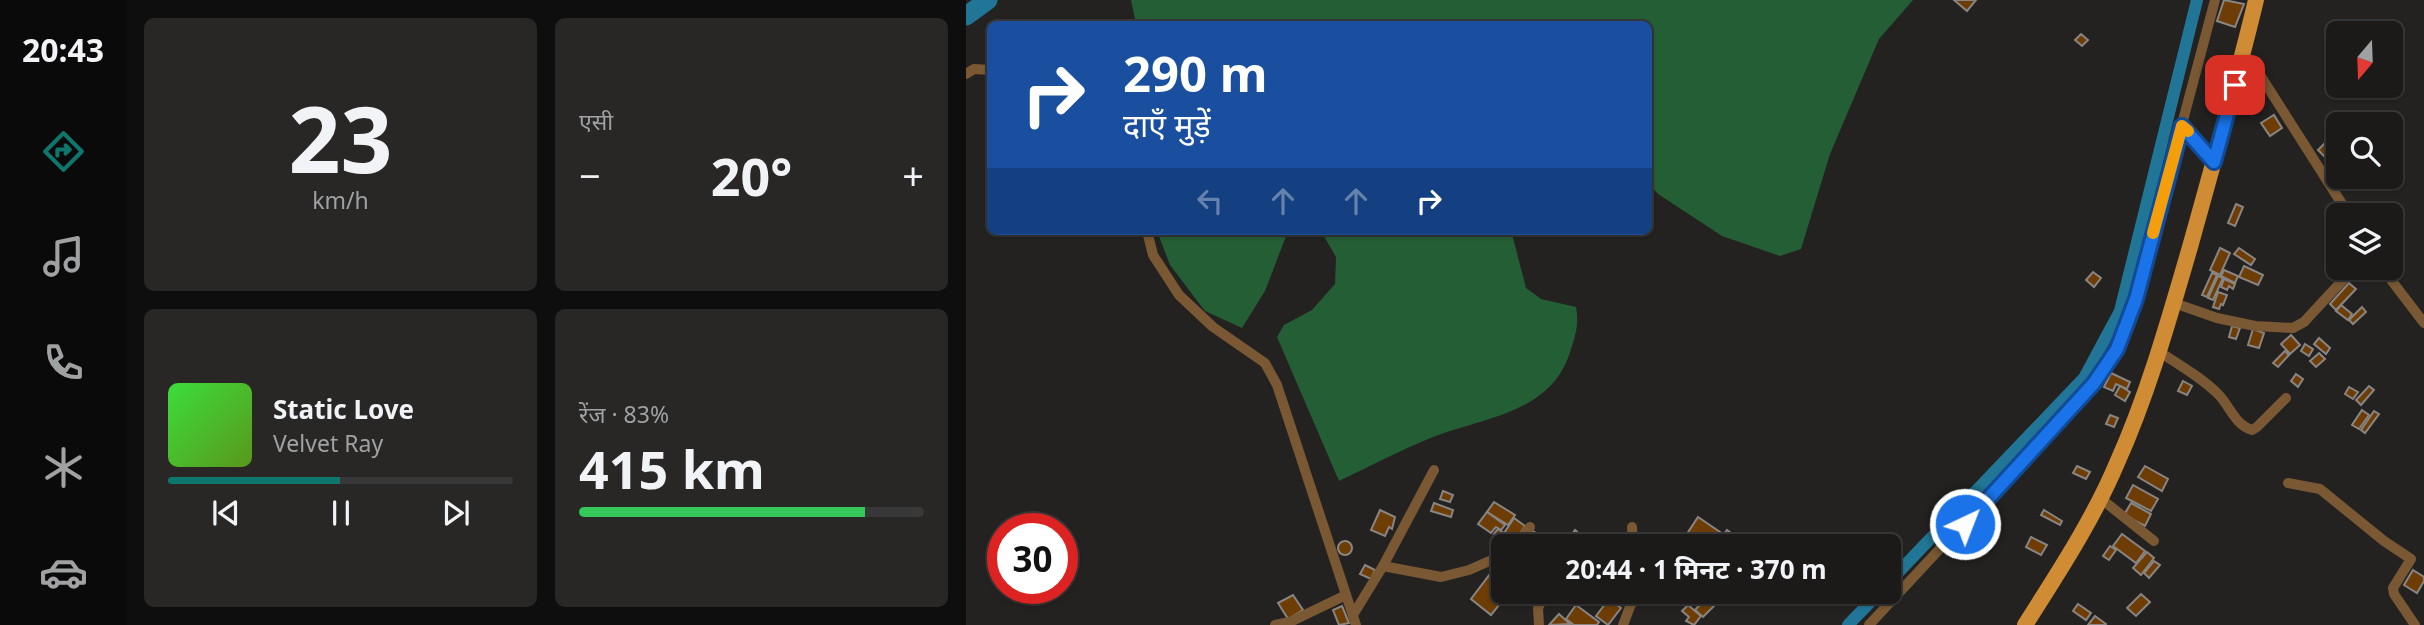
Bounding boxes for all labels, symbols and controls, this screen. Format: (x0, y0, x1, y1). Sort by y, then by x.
north arrow (2326, 21, 2403, 98)
map controls (2326, 21, 2403, 280)
text: 20:43 (22, 28, 104, 71)
text: 290 m (1123, 40, 1268, 106)
icon: right (1008, 49, 1099, 140)
pin (2205, 55, 2265, 115)
icon: arrive (2216, 66, 2254, 104)
text: 23 (288, 76, 393, 200)
text: दाएँ मुड़ें (1123, 103, 1211, 146)
text: एसी (579, 105, 613, 137)
button: search (2326, 112, 2403, 189)
icon: directions (39, 127, 88, 176)
text: 20° (711, 140, 792, 211)
text: − (579, 149, 601, 201)
text: + (902, 149, 924, 201)
icon: left (1191, 182, 1229, 220)
icon: ahead (1264, 182, 1302, 220)
icon: ahead (1337, 182, 1375, 220)
icon: right (1410, 182, 1448, 220)
text: km/h (312, 184, 369, 216)
button: layers (2326, 203, 2403, 280)
icon: music (39, 232, 88, 281)
icon: phone (39, 338, 88, 387)
text: Static Love (273, 391, 414, 427)
text: रेंज · 83% (579, 398, 669, 430)
text: Velvet Ray (273, 427, 383, 459)
text: 415 km (579, 433, 765, 504)
icon: climate (39, 443, 88, 492)
position arrow (1928, 487, 2002, 561)
icon: previous (207, 494, 245, 532)
icon: pause (322, 494, 360, 532)
icon: next (437, 494, 475, 532)
speed limit sign: 30 (987, 513, 1078, 604)
icon: car (39, 548, 88, 597)
text: 20:44 · 1 मिनट · 370 m (1565, 551, 1827, 587)

